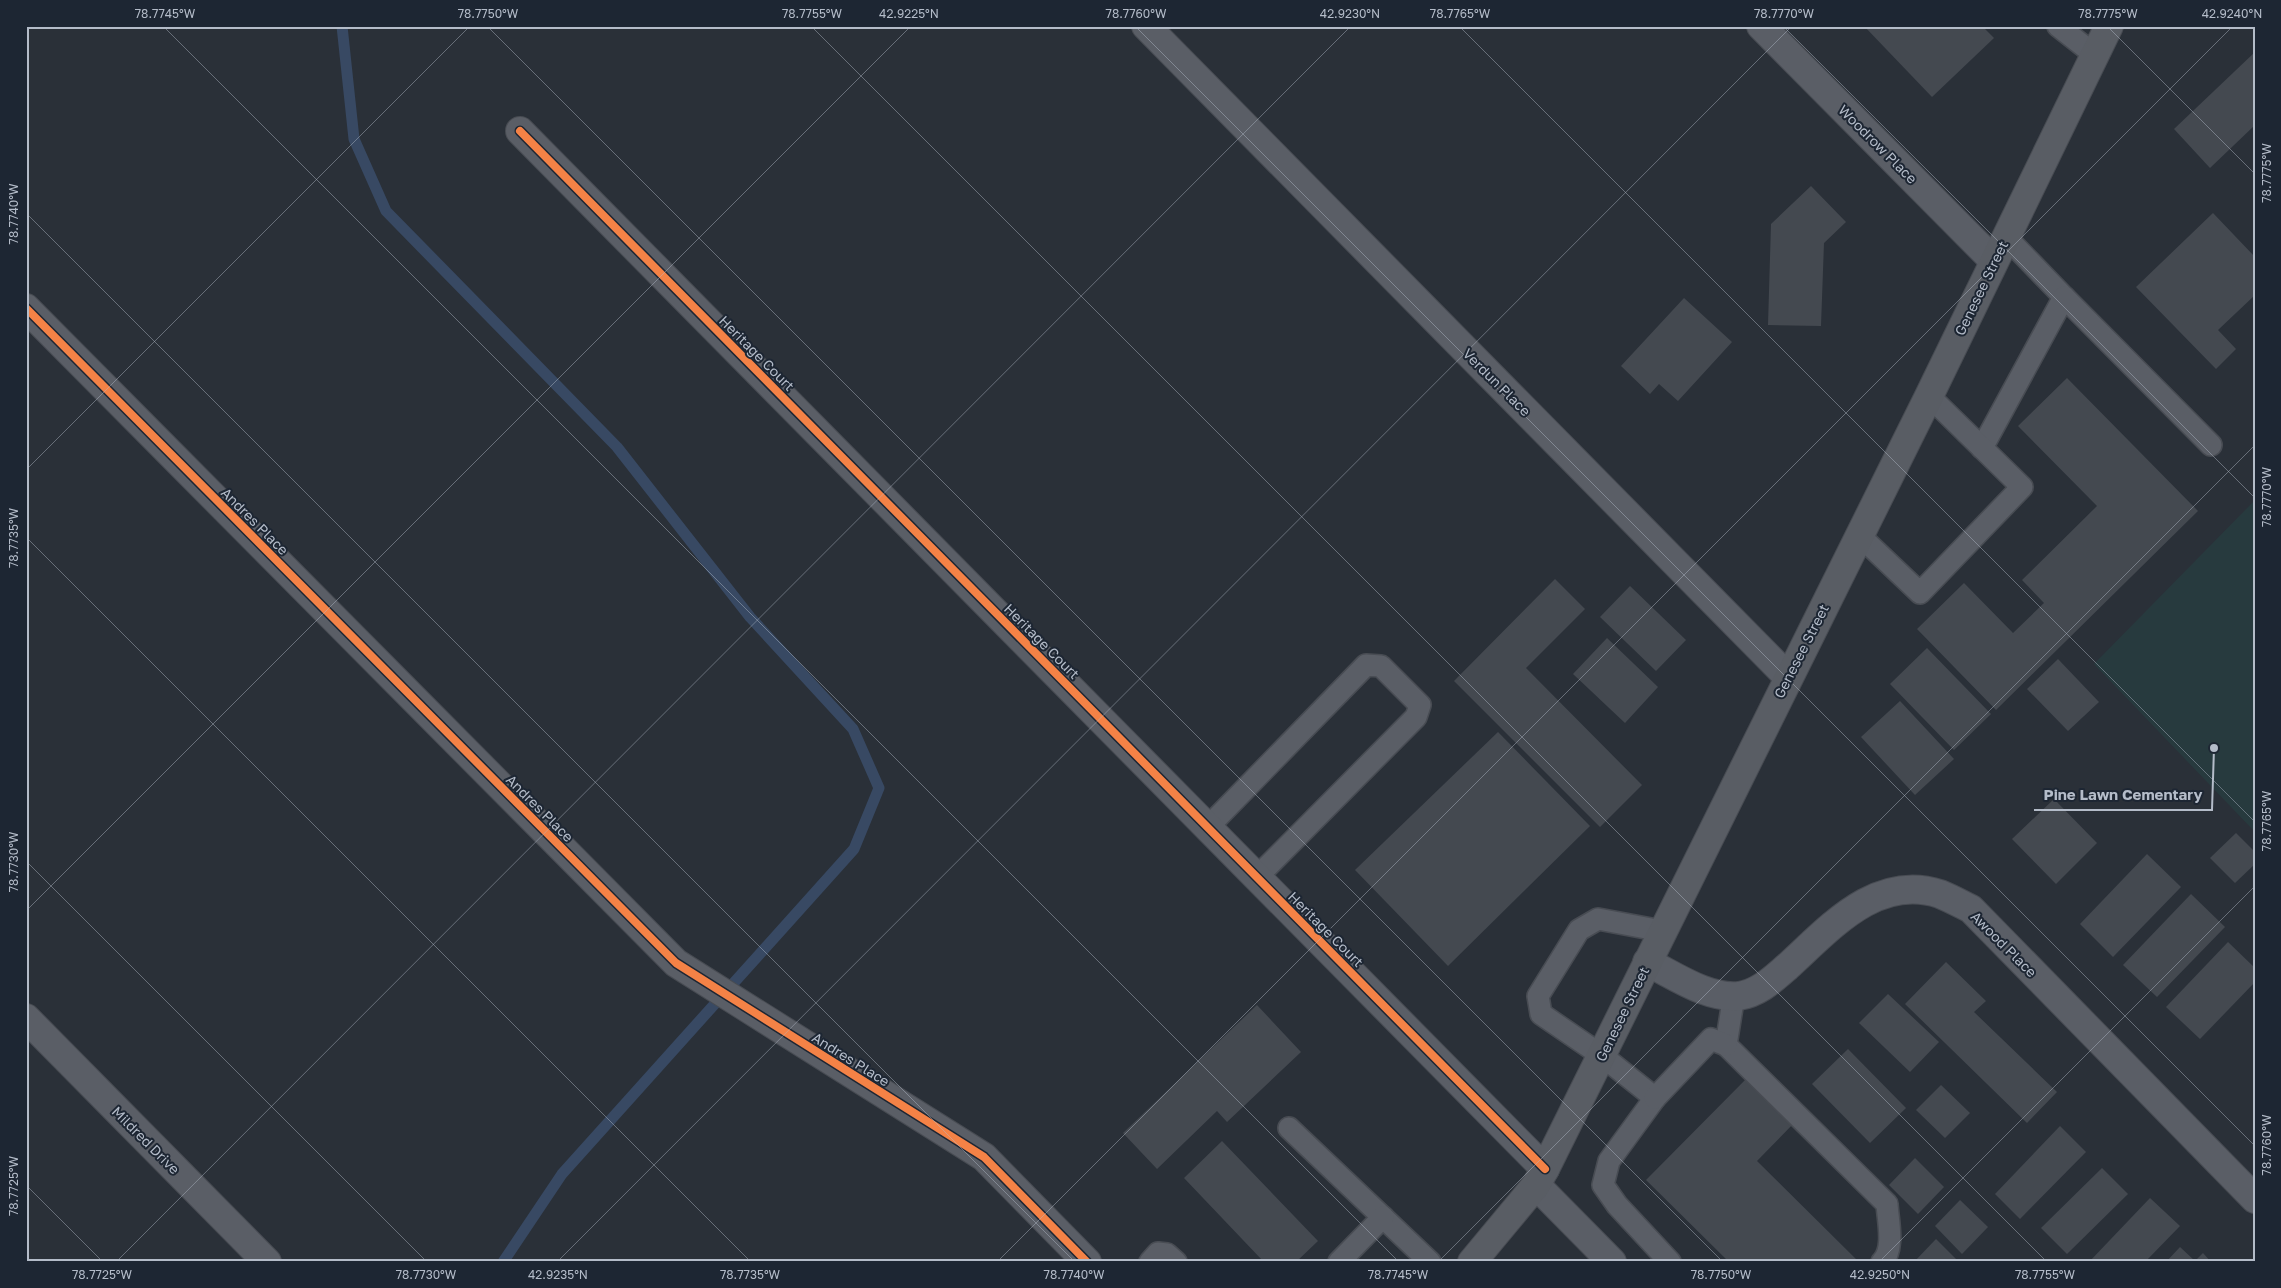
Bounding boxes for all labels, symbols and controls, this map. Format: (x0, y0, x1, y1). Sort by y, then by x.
text: 78.7745°W (135, 6, 196, 21)
text: 78.7750°W (458, 6, 519, 21)
text: 78.7755°W (782, 6, 843, 21)
text: 42.9225°N (879, 6, 939, 21)
text: 78.7760°W (1106, 6, 1167, 21)
text: 42.9230°N (1320, 6, 1380, 21)
text: 78.7765°W (1430, 6, 1491, 21)
text: 78.7770°W (1754, 6, 1814, 21)
text: 78.7775°W (2078, 6, 2138, 21)
text: 42.9240°N (2202, 6, 2262, 21)
street label: Woodrow Place (1835, 101, 1921, 187)
text: 78.7775°W (2259, 143, 2274, 203)
text: 78.7740°W (6, 183, 21, 244)
street label: Genesee Street (1951, 238, 2011, 338)
street label: Heritage Court (716, 312, 798, 394)
street label: Verdun Place (1460, 345, 1534, 419)
text: 78.7770°W (2259, 467, 2274, 527)
street label: Andres Place (218, 484, 292, 558)
text: 78.7735°W (6, 507, 21, 568)
street label: Heritage Court (1001, 600, 1083, 682)
street label: Genesee Street (1770, 601, 1832, 701)
street label: Andres Place (503, 771, 577, 845)
callout: Pine Lawn Cementary (2034, 780, 2212, 810)
text: Pine Lawn Cementary (2044, 785, 2202, 803)
text: 78.7765°W (2259, 790, 2274, 851)
text: 78.7730°W (6, 831, 21, 892)
street label: Heritage Court (1285, 888, 1367, 970)
street label: Awood Place (1968, 908, 2040, 980)
street label: Genesee Street (1592, 964, 1652, 1064)
street label: Andres Place (809, 1028, 893, 1090)
street label: Mildred Drive (109, 1103, 183, 1177)
text: 78.7760°W (2259, 1114, 2274, 1175)
text: 78.7725°W (6, 1155, 21, 1216)
text: 78.7725°W (72, 1267, 133, 1282)
text: 78.7730°W (396, 1267, 457, 1282)
text: 42.9235°N (528, 1267, 588, 1282)
text: 78.7735°W (720, 1267, 781, 1282)
text: 78.7740°W (1044, 1267, 1105, 1282)
text: 78.7745°W (1368, 1267, 1429, 1282)
text: 78.7750°W (1691, 1267, 1752, 1282)
text: 42.9250°N (1850, 1267, 1910, 1282)
text: 78.7755°W (2015, 1267, 2076, 1282)

